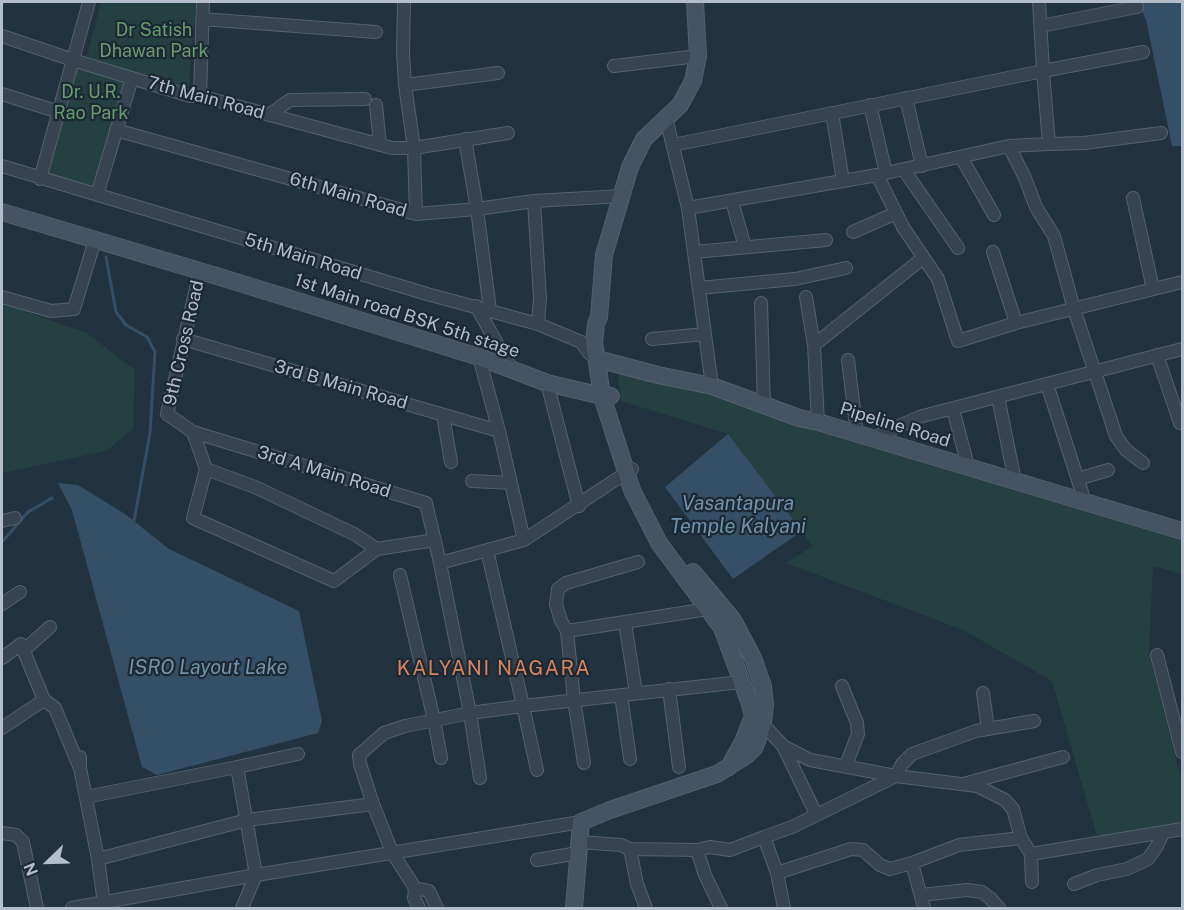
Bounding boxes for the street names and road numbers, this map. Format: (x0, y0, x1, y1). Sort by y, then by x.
street label: 7th Main Road (145, 72, 267, 124)
street label: 6th Main Road (287, 168, 409, 222)
street label: 5th Main Road (242, 229, 364, 285)
street label: 1st Main road BSK 5th stage (292, 269, 522, 363)
street label: 9th Cross Road (159, 278, 209, 408)
street label: 3rd B Main Road (272, 356, 410, 414)
street label: Pipeline Road (837, 398, 953, 452)
street label: 3rd A Main Road (255, 441, 393, 503)

